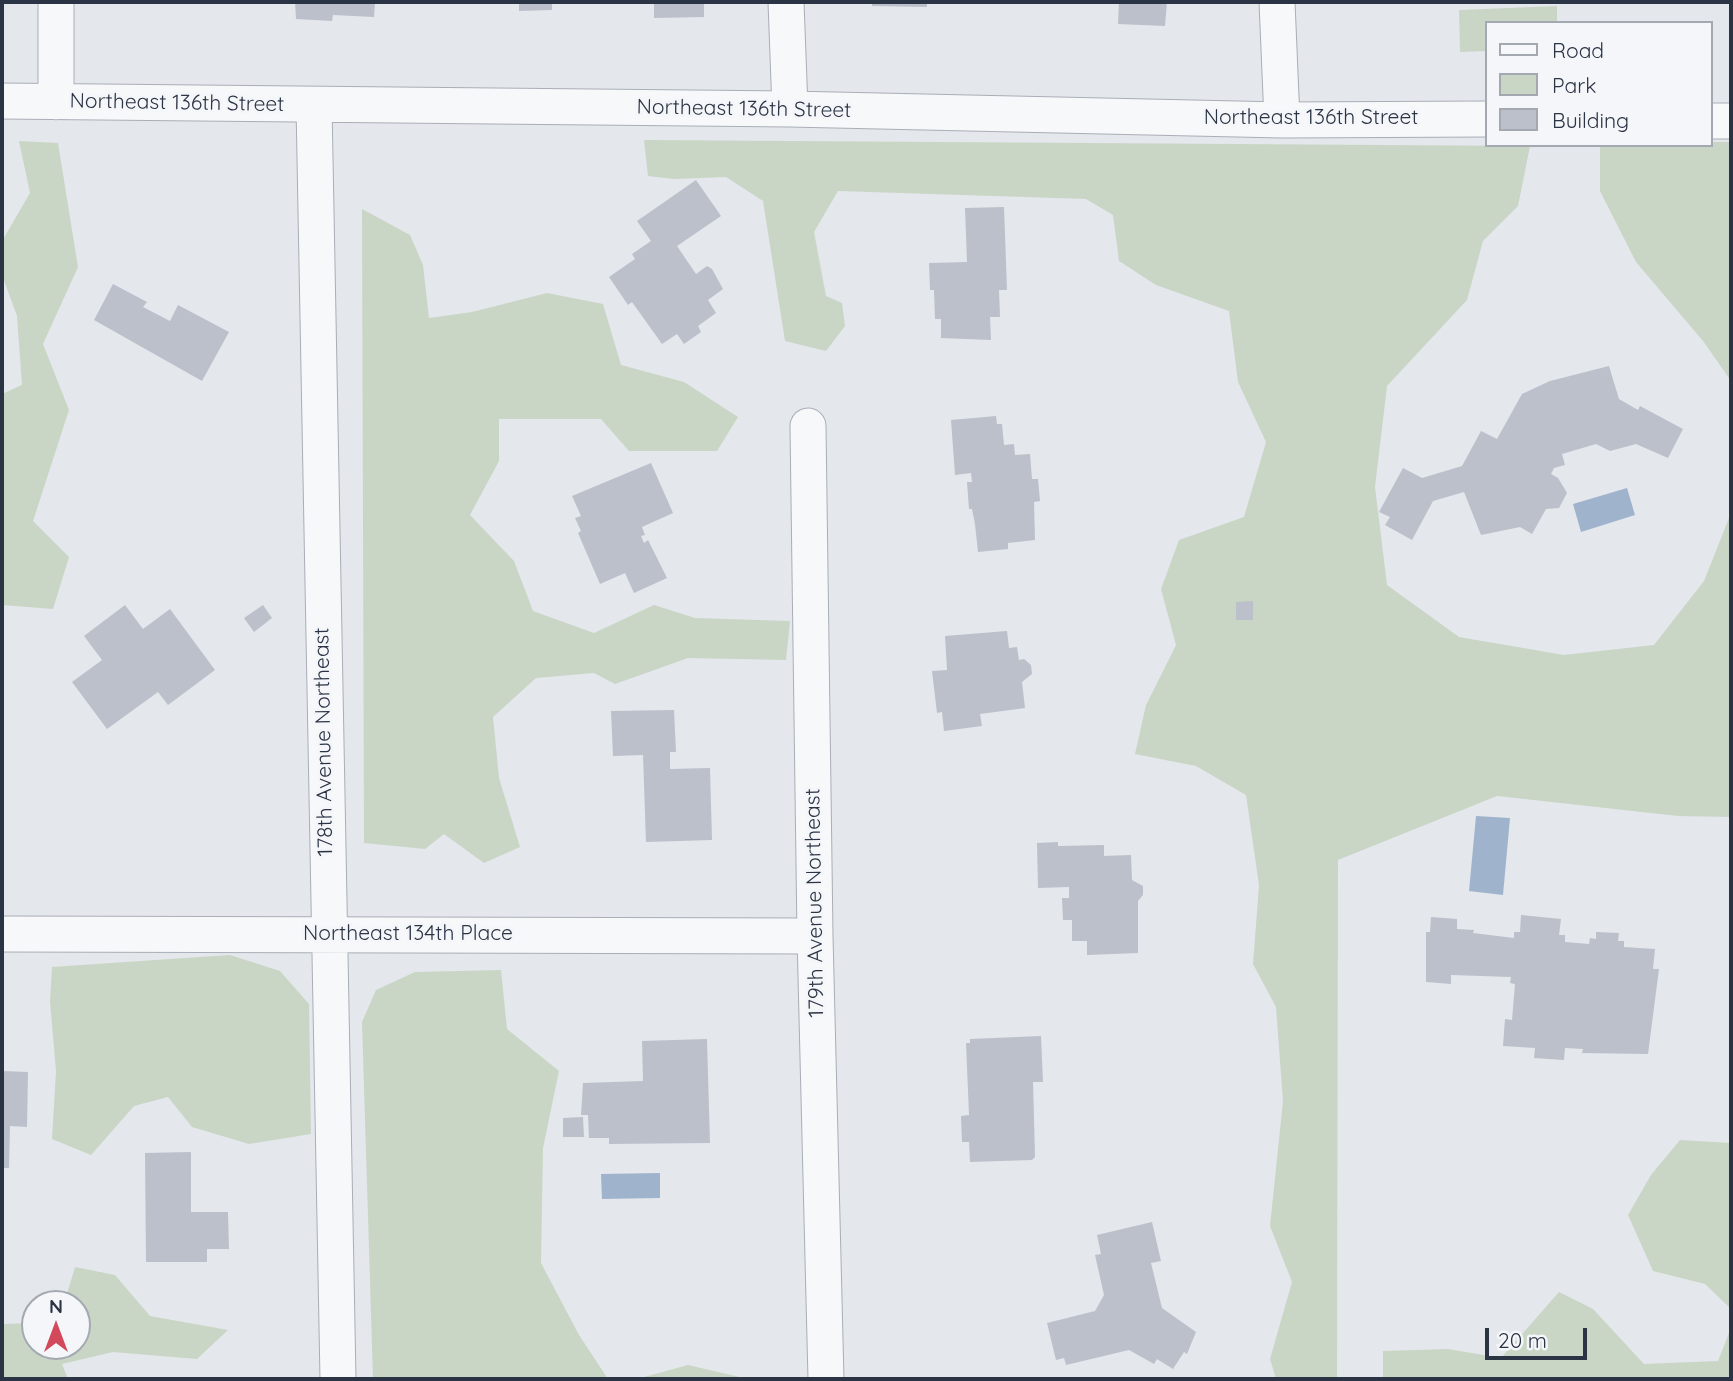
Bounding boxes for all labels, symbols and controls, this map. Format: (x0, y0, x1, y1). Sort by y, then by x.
legend (1484, 21, 1712, 147)
text: Road (1552, 37, 1604, 63)
text: Park (1552, 72, 1596, 98)
street label: Northeast 136th Street (69, 89, 285, 117)
street label: Northeast 136th Street (636, 95, 852, 123)
street label: Northeast 136th Street (1204, 105, 1418, 131)
text: Building (1552, 107, 1629, 133)
street label: 178th Avenue Northeast (309, 627, 339, 857)
street label: 179th Avenue Northeast (800, 788, 830, 1018)
street label: Northeast 134th Place (303, 921, 513, 947)
north arrow (21, 1290, 91, 1360)
text: N (49, 1294, 63, 1318)
scale bar (1488, 1314, 1590, 1358)
text: 20 m (1498, 1327, 1547, 1353)

